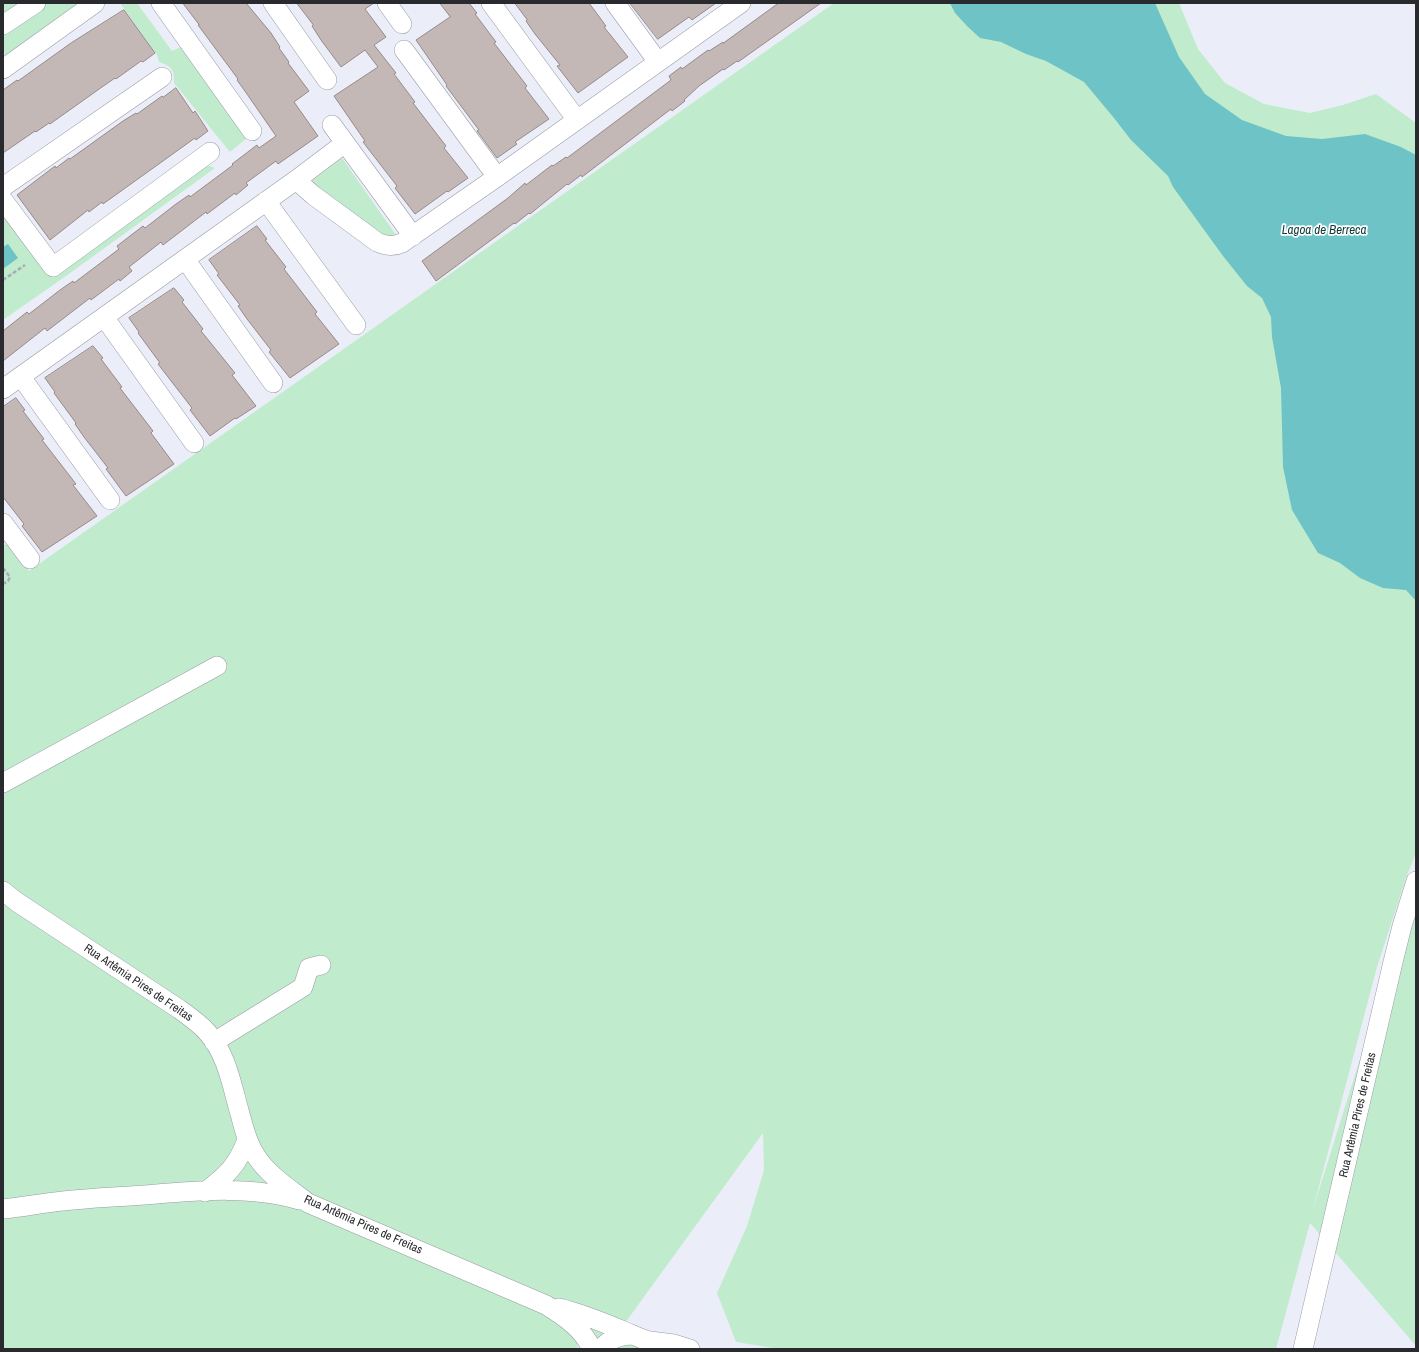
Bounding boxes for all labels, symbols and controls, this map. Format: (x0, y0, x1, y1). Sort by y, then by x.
water label: Lagoa de Berreca (1282, 223, 1366, 239)
street label: Rua Artêmia Pires de Freitas (81, 941, 195, 1025)
street label: Rua Artêmia Pires de Freitas (1337, 1051, 1379, 1179)
street label: Rua Artêmia Pires de Freitas (302, 1192, 424, 1258)

